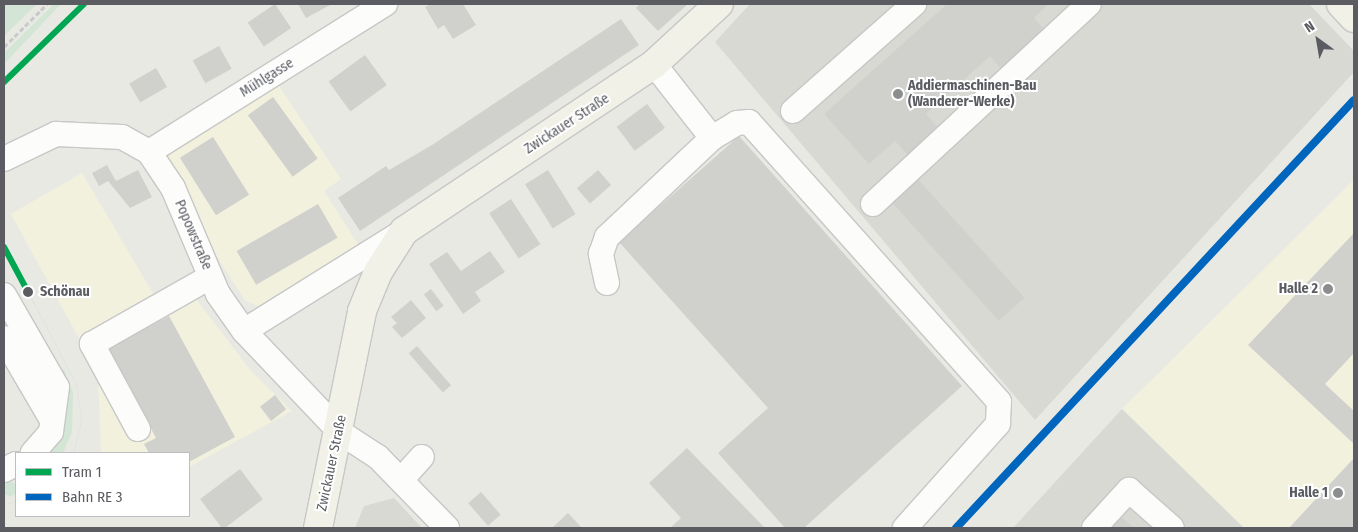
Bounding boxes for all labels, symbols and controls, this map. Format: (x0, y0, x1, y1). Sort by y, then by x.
north arrow (1293, 15, 1343, 65)
text: N (1302, 17, 1318, 36)
street label: Mühlgasse (237, 55, 297, 101)
place label: Addiermaschinen-Bau (Wanderer-Werke) (908, 78, 1037, 110)
marker: Addiermaschinen-Bau (Wanderer-Werke) (892, 88, 904, 100)
street label: Zwickauer Straße (521, 90, 613, 158)
street label: Popowstraße (171, 197, 215, 273)
place label: Halle 2 (1279, 281, 1318, 297)
marker: Schönau (19, 283, 37, 301)
marker: Halle 2 (1322, 283, 1334, 295)
place label: Schönau (40, 284, 90, 300)
street label: Zwickauer Straße (314, 413, 350, 513)
legend (15, 452, 190, 517)
text: Tram 1 (62, 463, 102, 481)
place label: Halle 1 (1289, 485, 1328, 501)
marker: Halle 1 (1332, 487, 1344, 499)
text: Bahn RE 3 (62, 488, 122, 506)

